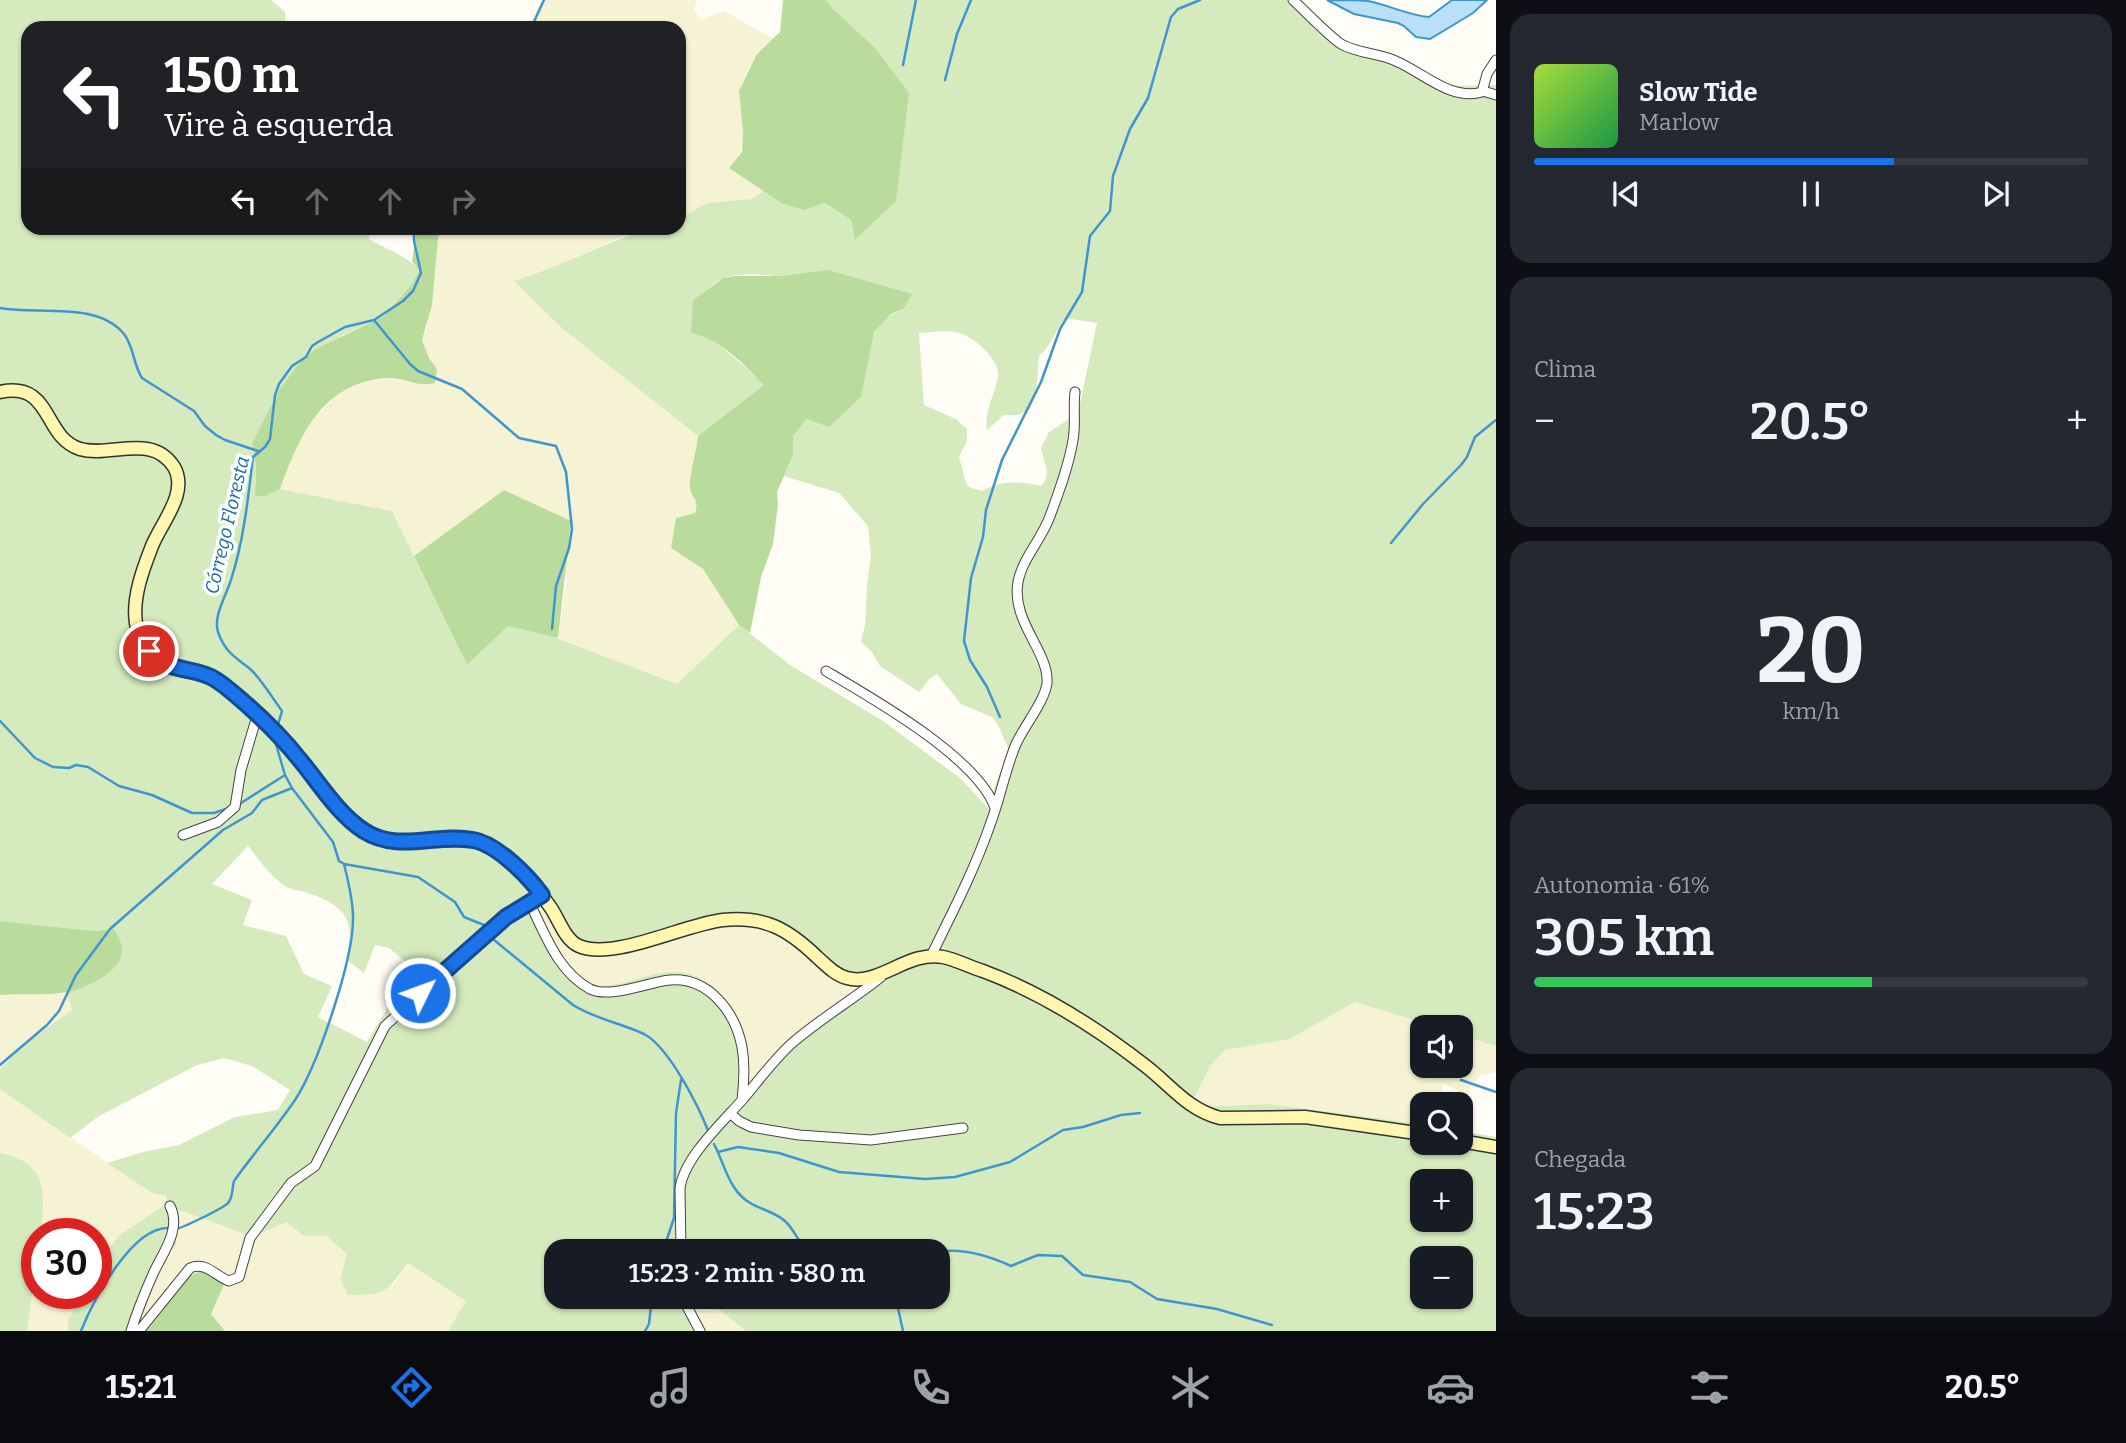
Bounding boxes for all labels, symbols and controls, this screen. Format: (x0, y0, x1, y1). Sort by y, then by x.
text: 150 m (164, 46, 299, 105)
icon: left (49, 49, 140, 140)
text: Slow Tide (1639, 77, 1758, 108)
text: Vire à esquerda (164, 106, 394, 144)
text: Marlow (1639, 108, 1719, 136)
icon: previous (1607, 175, 1645, 213)
icon: pause (1792, 175, 1830, 213)
icon: next (1977, 175, 2015, 213)
icon: left (225, 182, 263, 220)
icon: ahead (298, 182, 336, 220)
icon: ahead (371, 182, 409, 220)
icon: right (444, 182, 482, 220)
text: Clima (1534, 355, 1596, 383)
text: 20.5° (1750, 390, 1872, 453)
text: − (1534, 398, 1555, 444)
text: + (2066, 398, 2088, 444)
water label: Córrego Floresta (200, 454, 254, 596)
text: 20 (1756, 597, 1866, 706)
pin (119, 621, 179, 681)
icon: arrive (130, 632, 168, 670)
text: km/h (1783, 697, 1839, 725)
text: Autonomia · 61% (1534, 871, 1710, 899)
text: 305 km (1534, 906, 1714, 969)
position arrow (383, 956, 457, 1030)
map controls (1410, 1015, 1473, 1309)
button: sound (1410, 1015, 1473, 1078)
button: search (1410, 1092, 1473, 1155)
text: Chegada (1534, 1145, 1626, 1173)
button: + (1410, 1169, 1473, 1232)
text: 15:23 (1534, 1180, 1655, 1243)
speed limit sign: 30 (21, 1218, 112, 1309)
button: − (1410, 1246, 1473, 1309)
text: 15:23 · 2 min · 580 m (629, 1258, 865, 1289)
icon: directions (387, 1363, 436, 1412)
icon: music (646, 1363, 695, 1412)
icon: phone (906, 1363, 955, 1412)
icon: climate (1166, 1363, 1215, 1412)
icon: car (1426, 1363, 1475, 1412)
icon: filters (1685, 1363, 1734, 1412)
text: 15:21 (105, 1368, 176, 1406)
text: 20.5° (1945, 1368, 2021, 1406)

